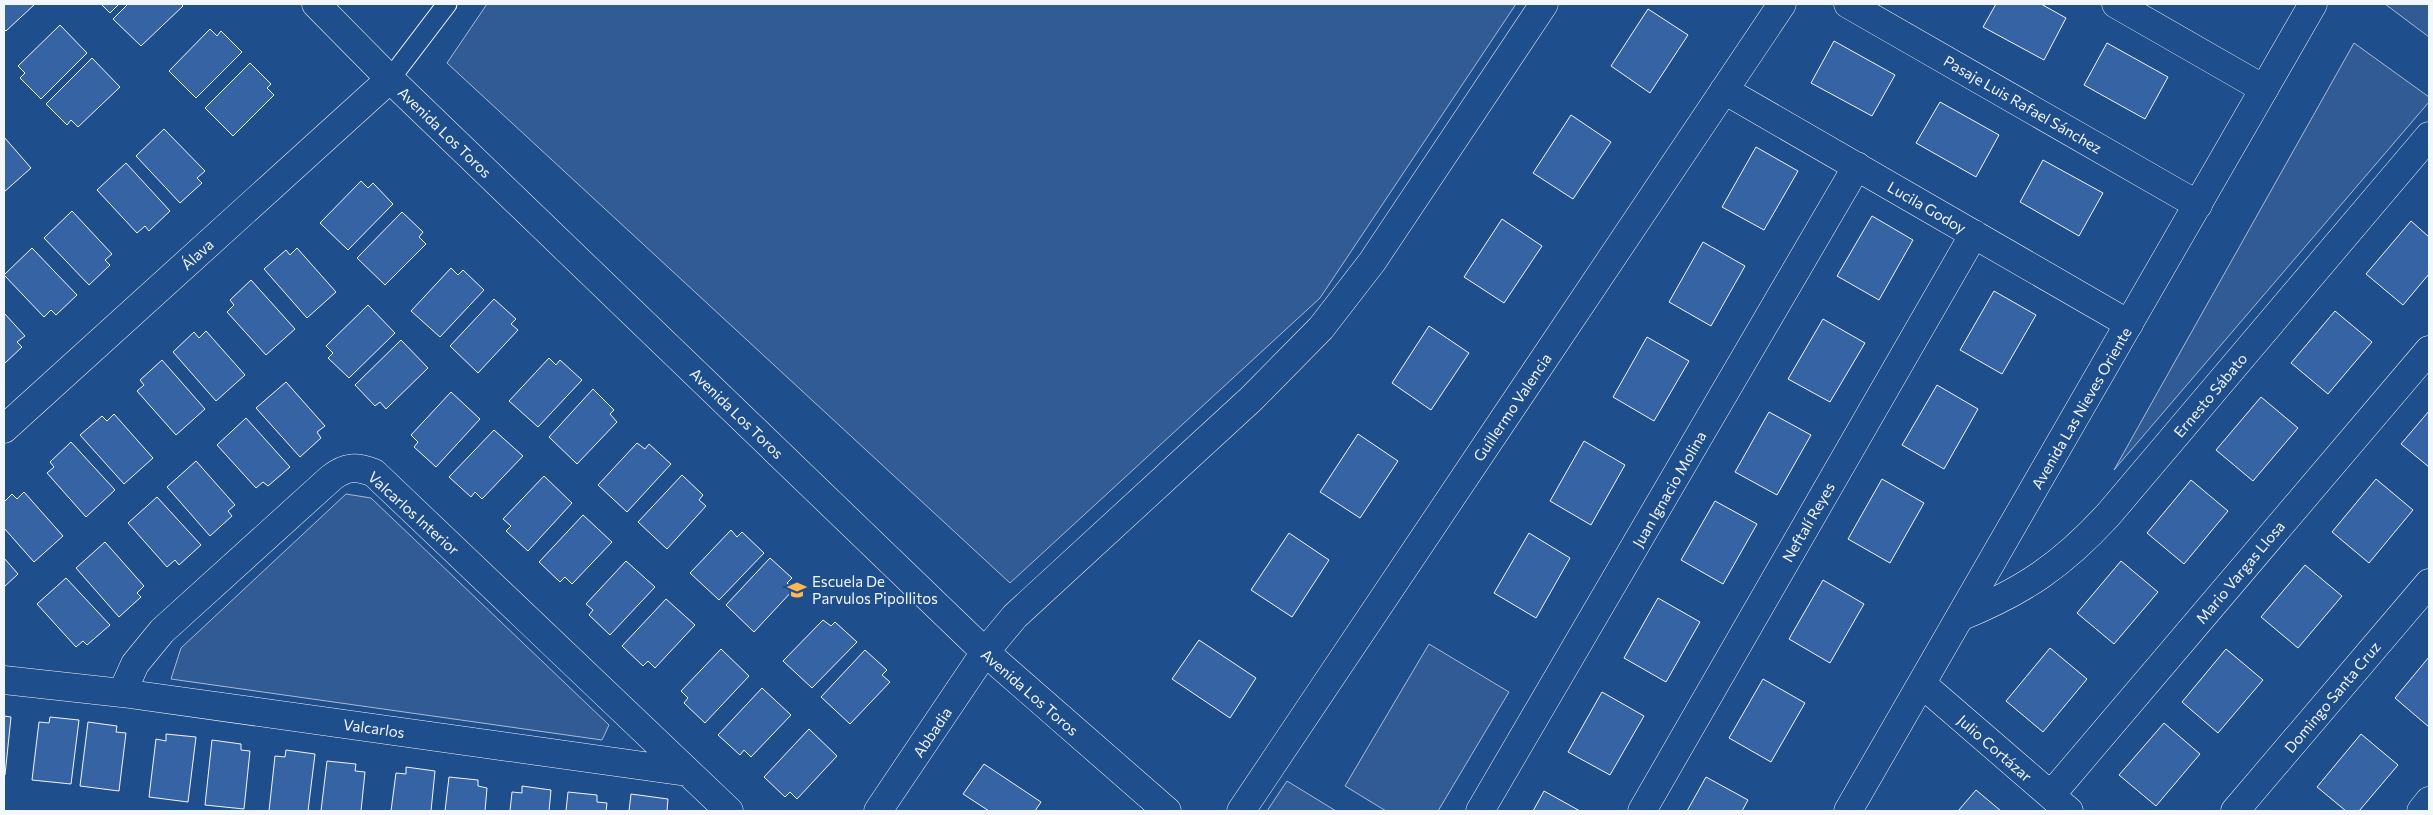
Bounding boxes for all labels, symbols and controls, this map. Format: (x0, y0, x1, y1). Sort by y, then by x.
street label: Pasaje Luis Rafael Sánchez (1941, 51, 2105, 157)
street label: Avenida Los Toros (395, 83, 496, 181)
street label: Lucila Godoy (1884, 177, 1970, 237)
street label: Álava (176, 234, 217, 273)
street label: Avenida Las Nieves Oriente (2027, 324, 2135, 492)
street label: Ernesto Sábato (2170, 349, 2250, 441)
street label: Guillermo Valencia (1469, 350, 1555, 464)
street label: Avenida Los Toros (687, 364, 788, 462)
street label: Juan Ignacio Molina (1628, 428, 1710, 550)
street label: Valcarlos Interior (365, 467, 463, 559)
street label: Neftalí Reyes (1778, 479, 1838, 565)
street label: Mario Vargas Llosa (2192, 517, 2288, 627)
place label: Escuela De Parvulos Pipollitos (812, 572, 938, 607)
school or university icon: Escuela De Parvulos Pipollitos (786, 579, 808, 601)
street label: Domingo Santa Cruz (2280, 638, 2384, 756)
street label: Avenida Los Toros (978, 645, 1082, 739)
street label: Abbadia (909, 704, 955, 760)
street label: Julio Cortázar (1954, 711, 2036, 785)
street label: Valcarlos (342, 715, 406, 741)

